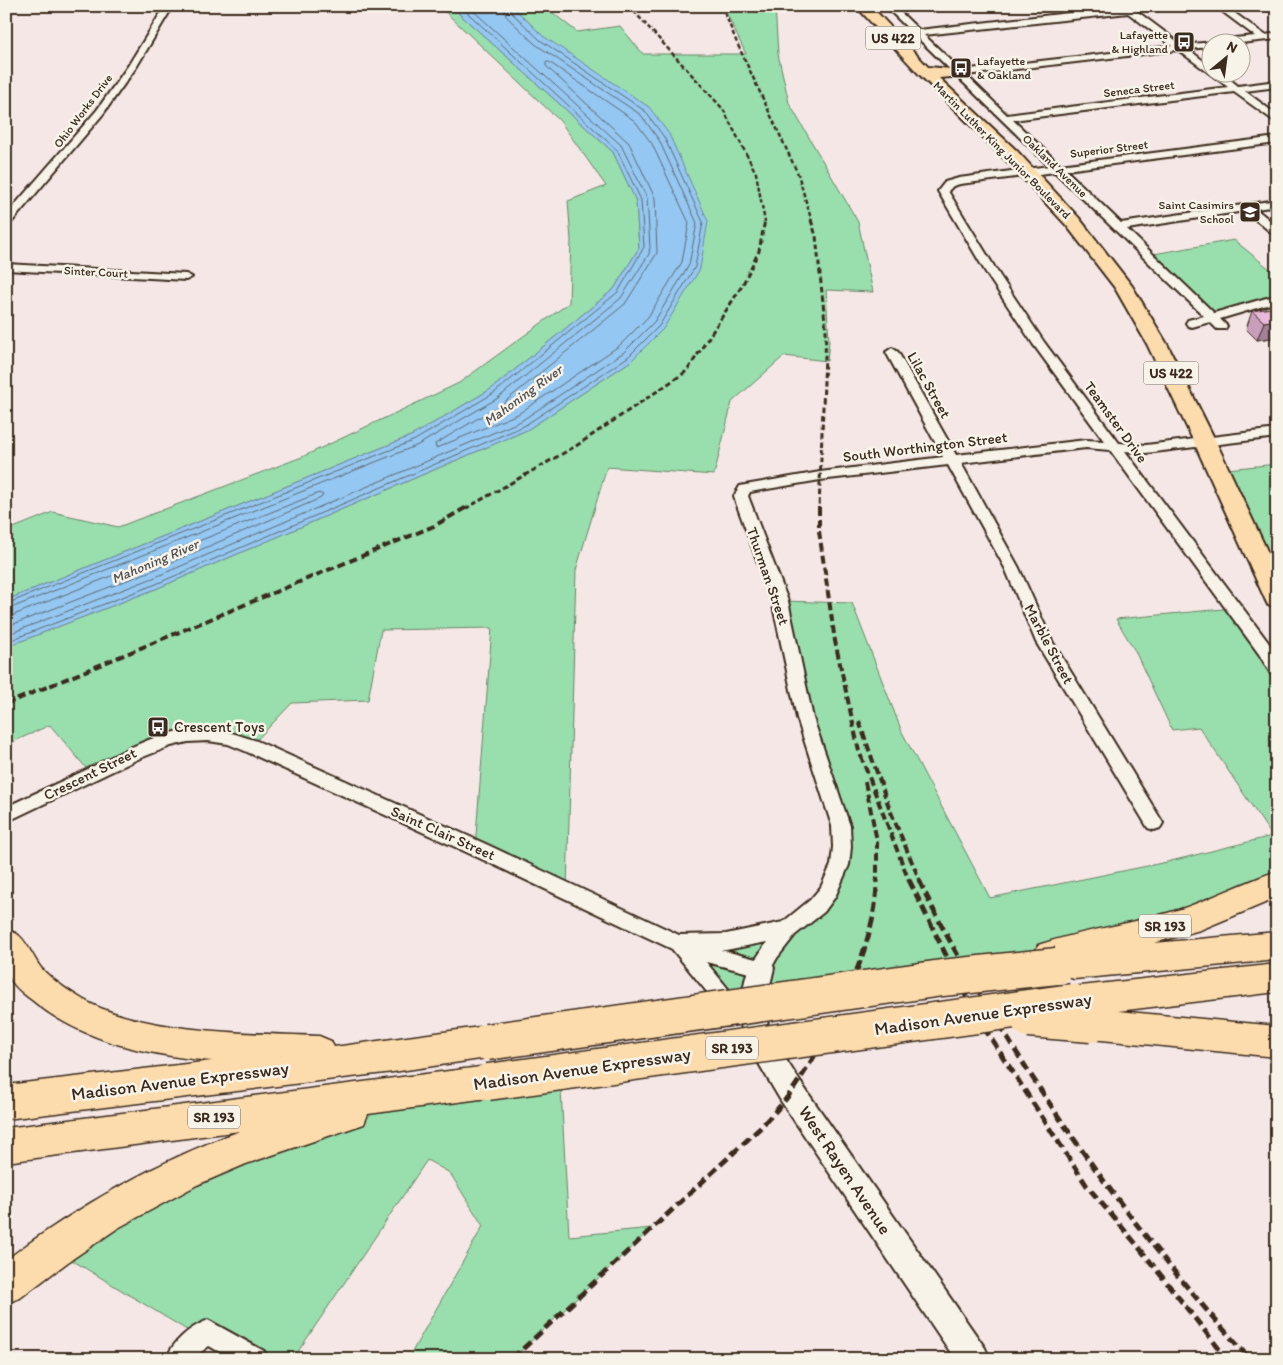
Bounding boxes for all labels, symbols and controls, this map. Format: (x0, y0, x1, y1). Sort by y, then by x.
road number: US 422 (866, 26, 920, 49)
place label: Lafayette & Highland (1111, 28, 1169, 56)
bus stop icon: Lafayette & Highland (1172, 30, 1196, 54)
north arrow (1200, 32, 1250, 82)
text: N (1224, 37, 1240, 57)
place label: Lafayette & Oakland (977, 54, 1032, 82)
bus stop icon: Lafayette & Oakland (949, 56, 973, 80)
street label: Ohio Works Drive (51, 71, 115, 151)
street label: Martin Luther King Junior Boulevard (930, 78, 1074, 222)
street label: Seneca Street (1103, 78, 1176, 100)
street label: Oakland Avenue (1020, 132, 1091, 201)
street label: Superior Street (1069, 137, 1149, 161)
place label: Saint Casimirs School (1158, 198, 1235, 226)
school or university icon: Saint Casimirs School (1238, 200, 1262, 224)
street label: Sinter Court (64, 263, 129, 281)
street label: Lilac Street (903, 349, 955, 422)
water label: Mahoning River (481, 360, 567, 430)
road number: US 422 (1144, 362, 1198, 384)
street label: Teamster Drive (1080, 378, 1152, 466)
street label: South Worthington Street (842, 428, 1009, 466)
street label: Thurman Street (743, 525, 793, 628)
water label: Mahoning River (109, 535, 203, 587)
street label: Marble Street (1020, 601, 1078, 687)
bus stop icon: Crescent Toys (146, 715, 170, 739)
place label: Crescent Toys (174, 718, 265, 736)
street label: Crescent Street (41, 744, 140, 804)
street label: Saint Clair Street (388, 802, 498, 864)
road number: SR 193 (1139, 914, 1191, 938)
street label: Madison Avenue Expressway (873, 988, 1094, 1040)
road number: SR 193 (706, 1036, 758, 1060)
street label: Madison Avenue Expressway (472, 1043, 693, 1095)
street label: Madison Avenue Expressway (70, 1057, 291, 1105)
street label: West Rayen Avenue (794, 1101, 896, 1239)
road number: SR 193 (188, 1106, 240, 1128)

